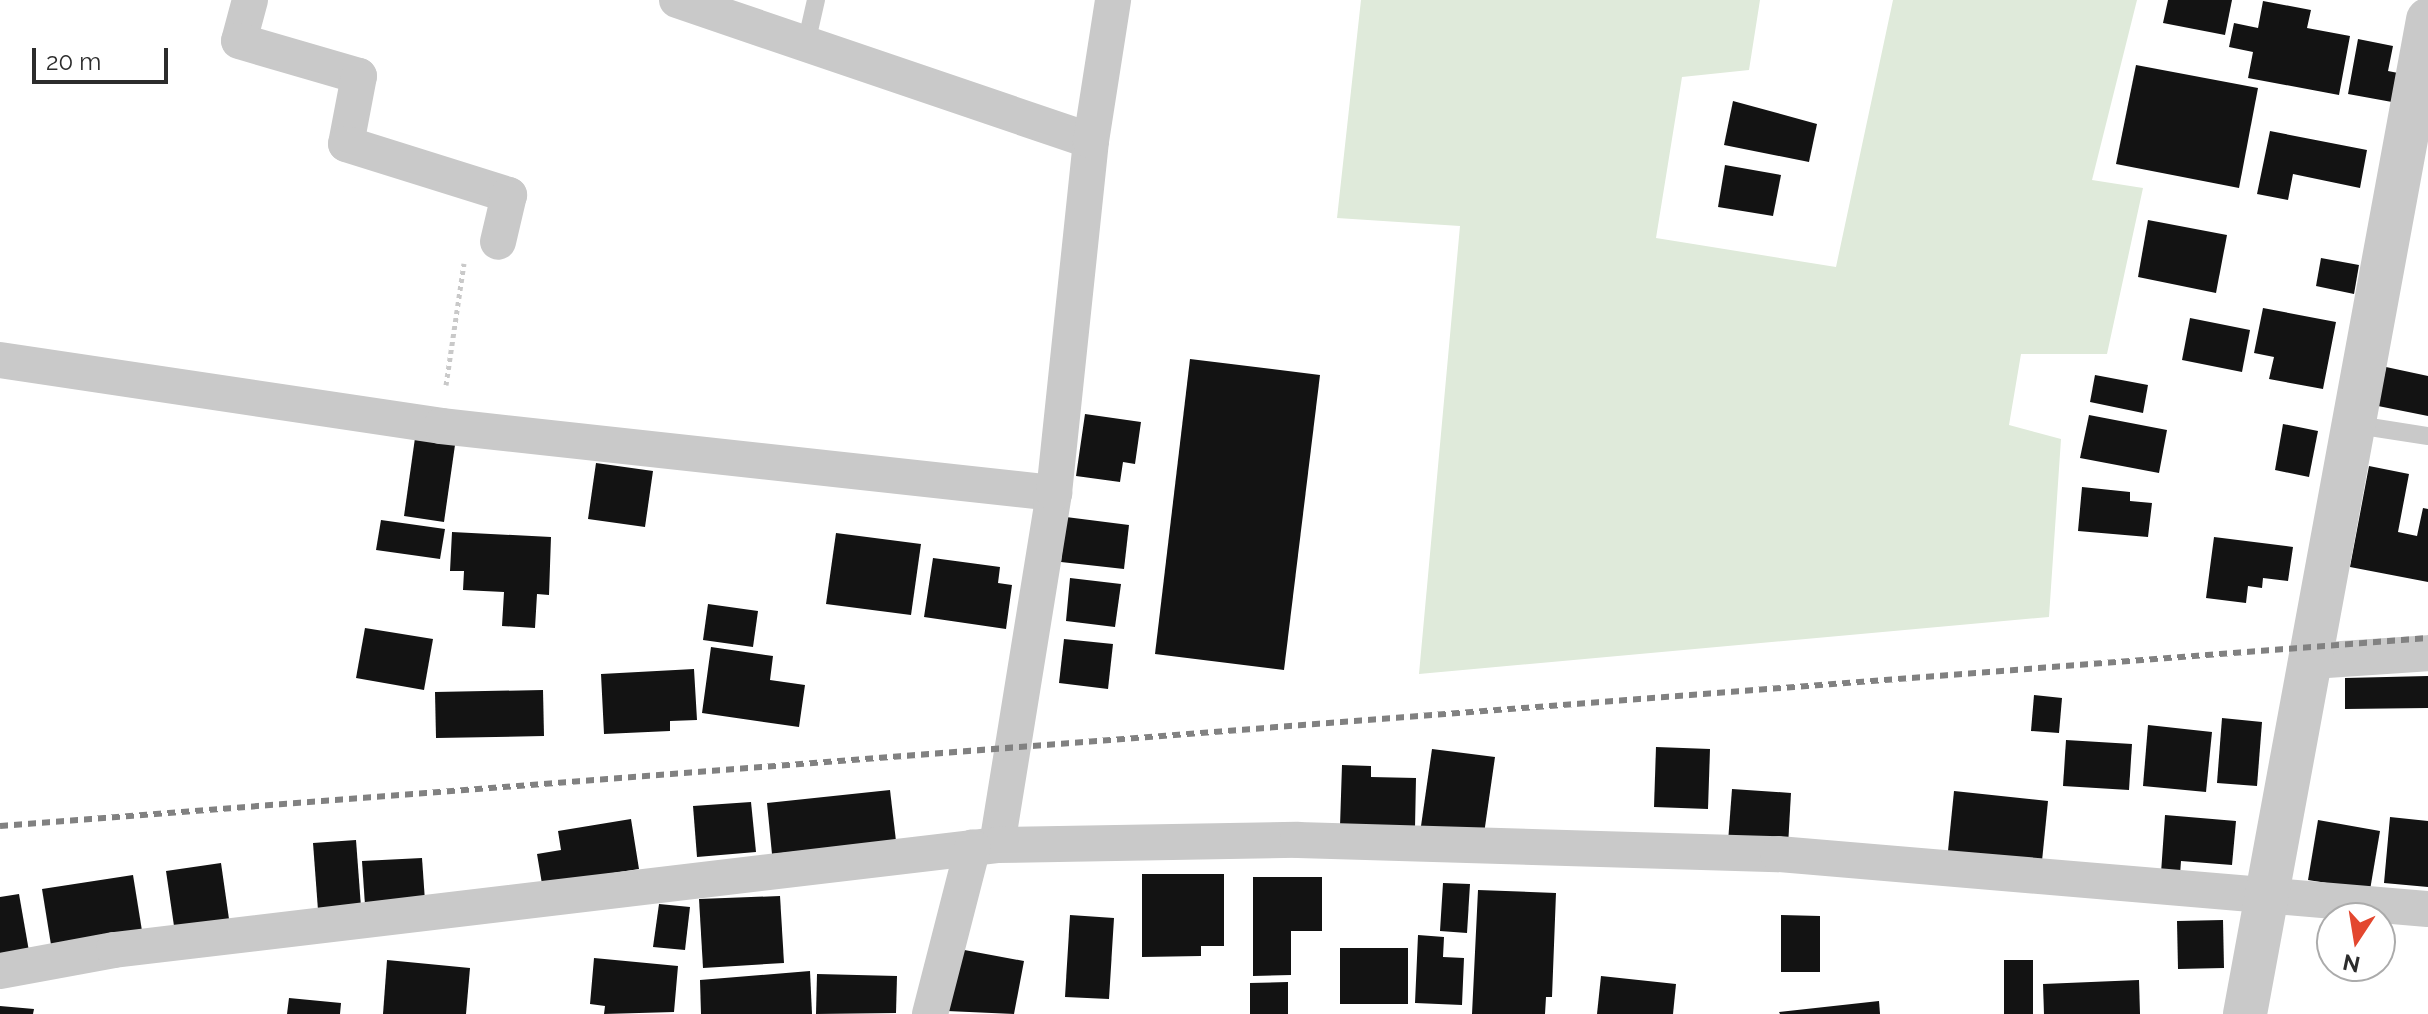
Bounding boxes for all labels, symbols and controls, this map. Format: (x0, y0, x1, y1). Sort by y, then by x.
scale bar (36, 32, 172, 82)
text: 20 m (46, 47, 101, 76)
north arrow (2316, 902, 2396, 982)
text: N (2341, 949, 2362, 978)

